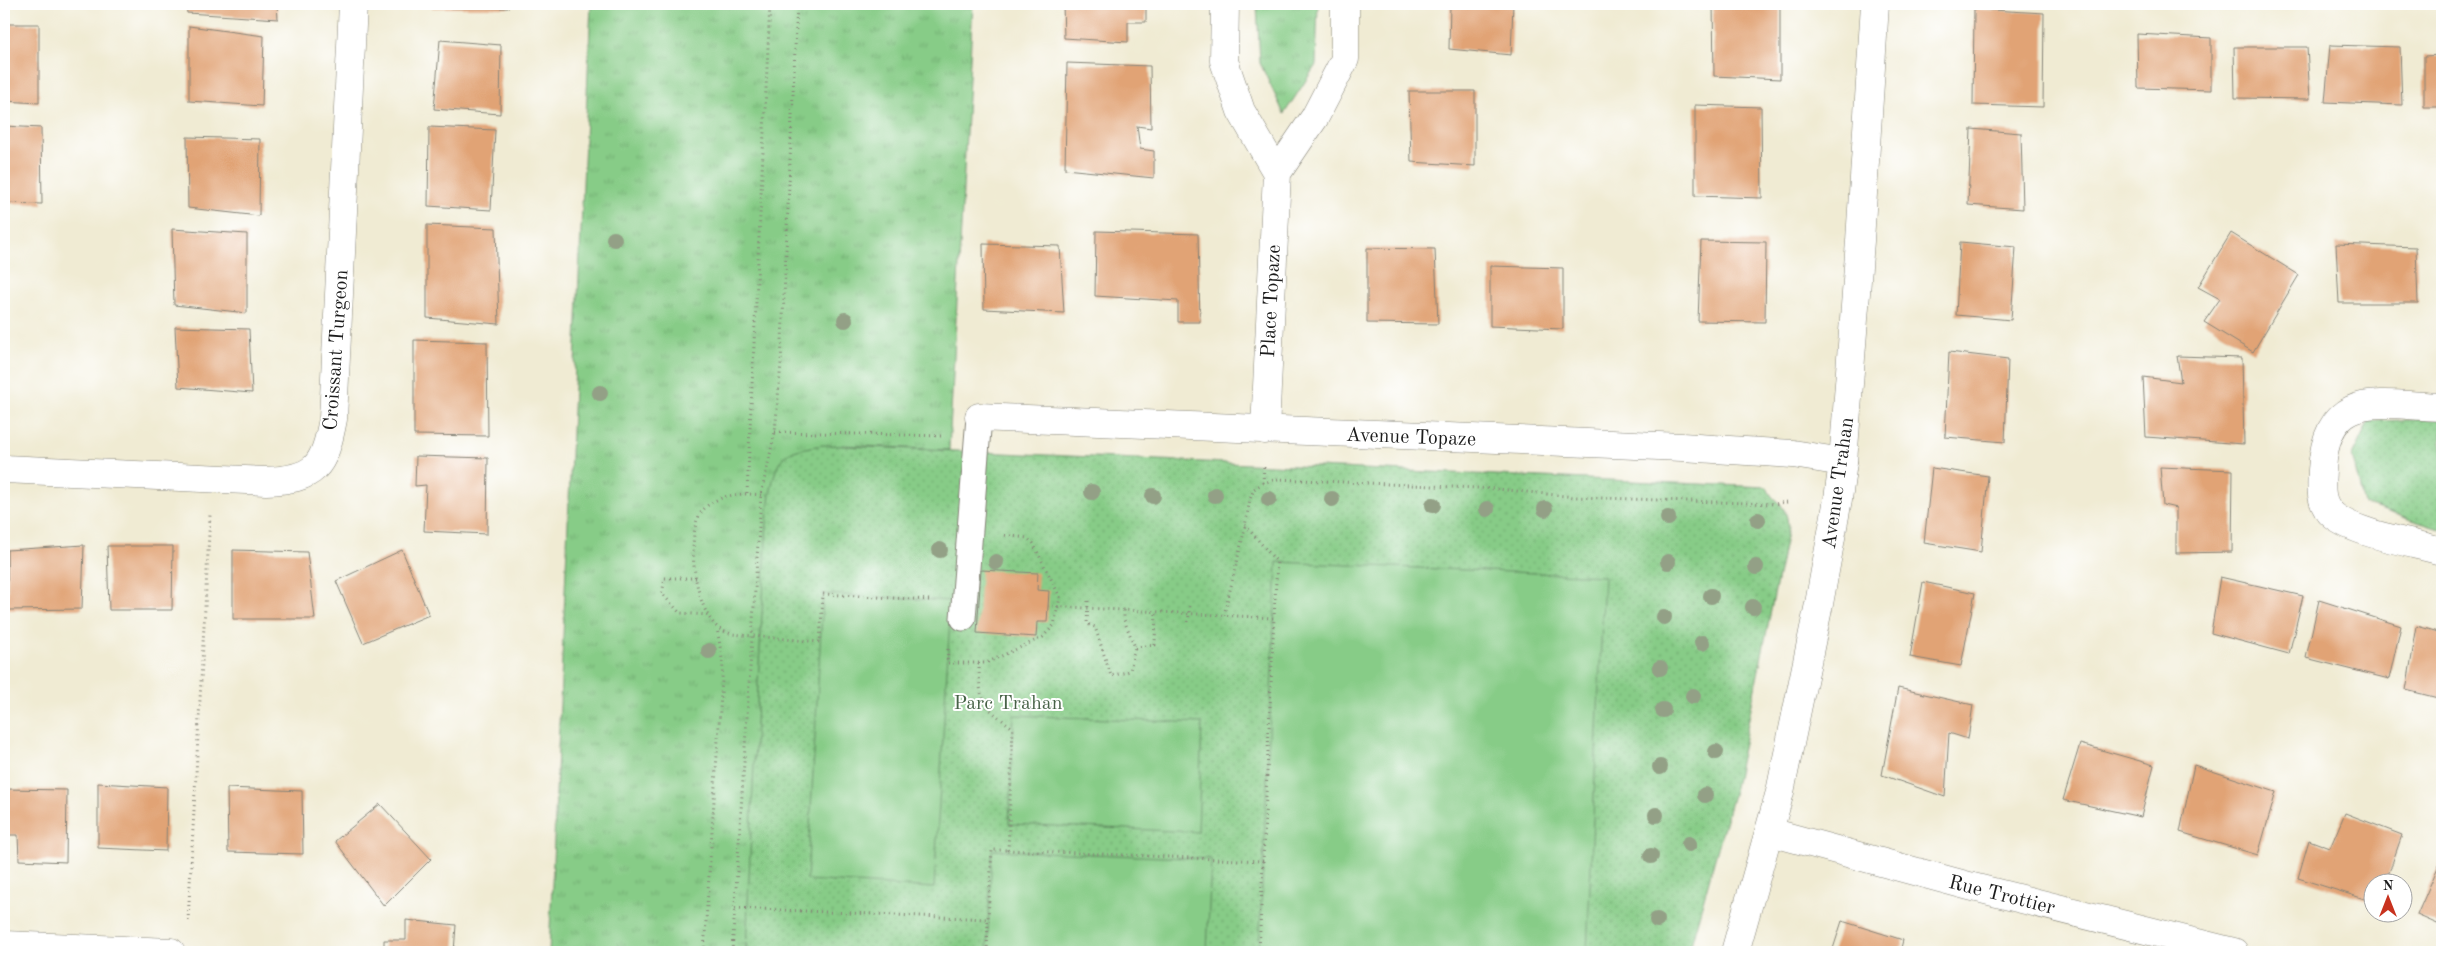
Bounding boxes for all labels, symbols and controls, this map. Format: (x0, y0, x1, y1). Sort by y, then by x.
street label: Place Topaze (1259, 244, 1285, 358)
street label: Croissant Turgeon (321, 269, 353, 431)
street label: Avenue Trahan (1820, 416, 1858, 551)
street label: Avenue Topaze (1346, 426, 1476, 450)
park label: Parc Trahan (953, 694, 1063, 714)
street label: Rue Trottier (1946, 873, 2057, 919)
north arrow (2364, 874, 2414, 924)
text: N (2383, 879, 2394, 893)

